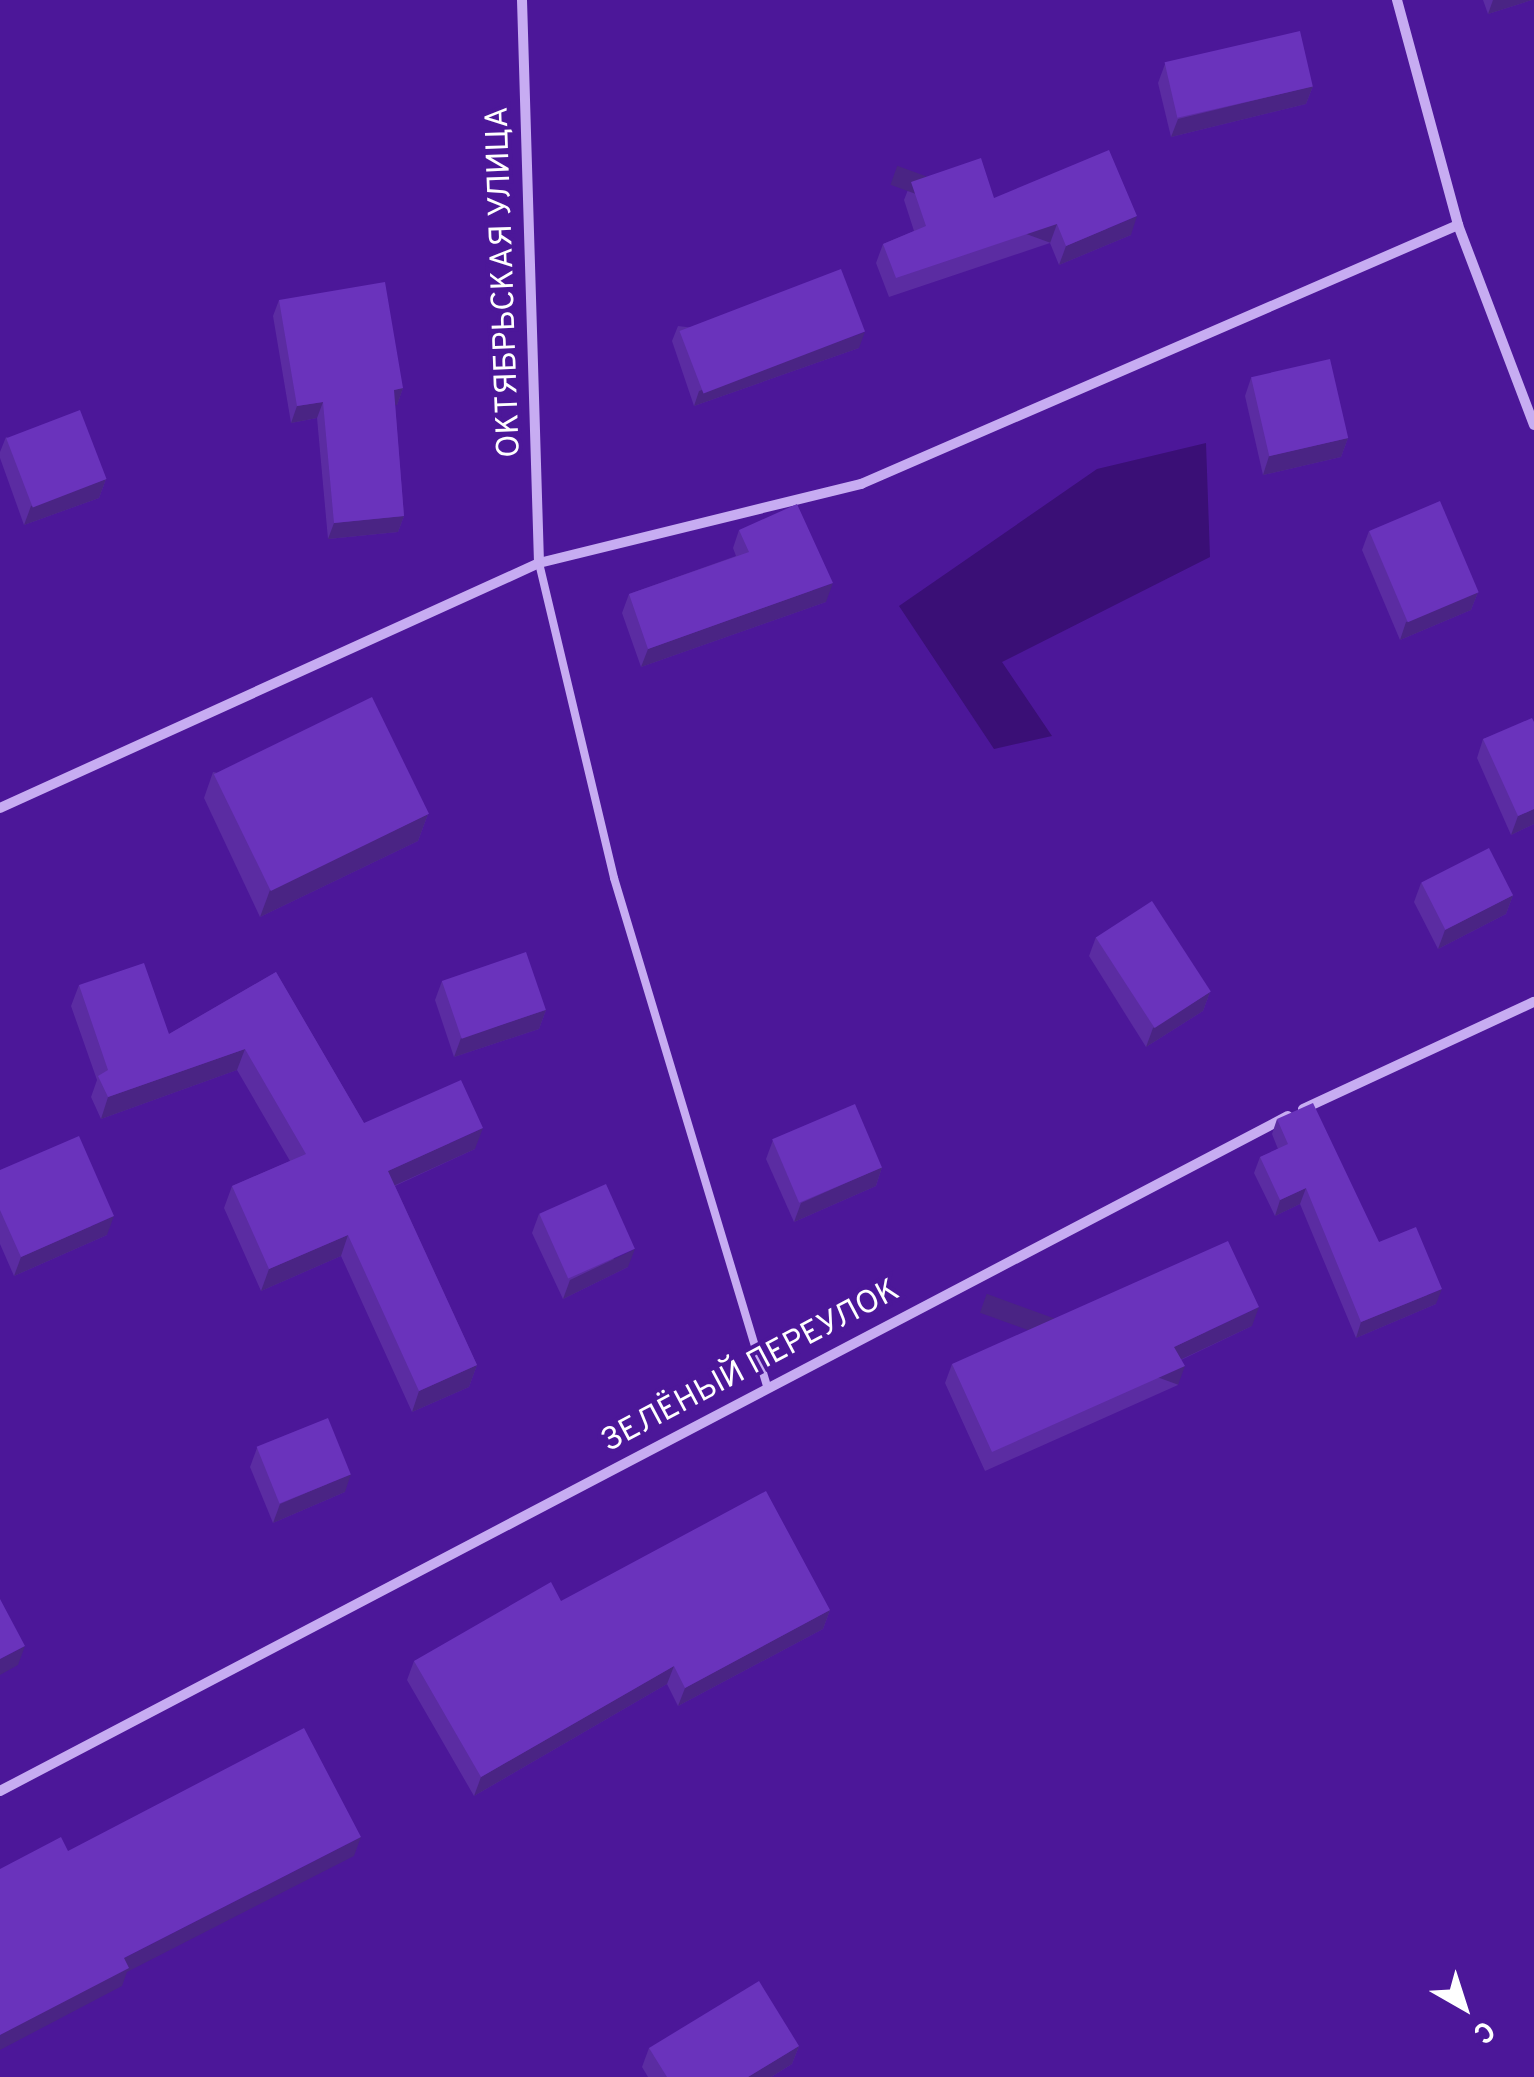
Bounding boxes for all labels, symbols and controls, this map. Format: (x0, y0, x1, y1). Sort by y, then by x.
street label: ОКТЯБРЬСКАЯ УЛИЦА (480, 106, 530, 458)
street label: ЗЕЛЁНЫЙ ПЕРЕУЛОК (595, 1272, 907, 1462)
north arrow (1414, 1957, 1514, 2057)
text: С (1465, 2011, 1501, 2050)

